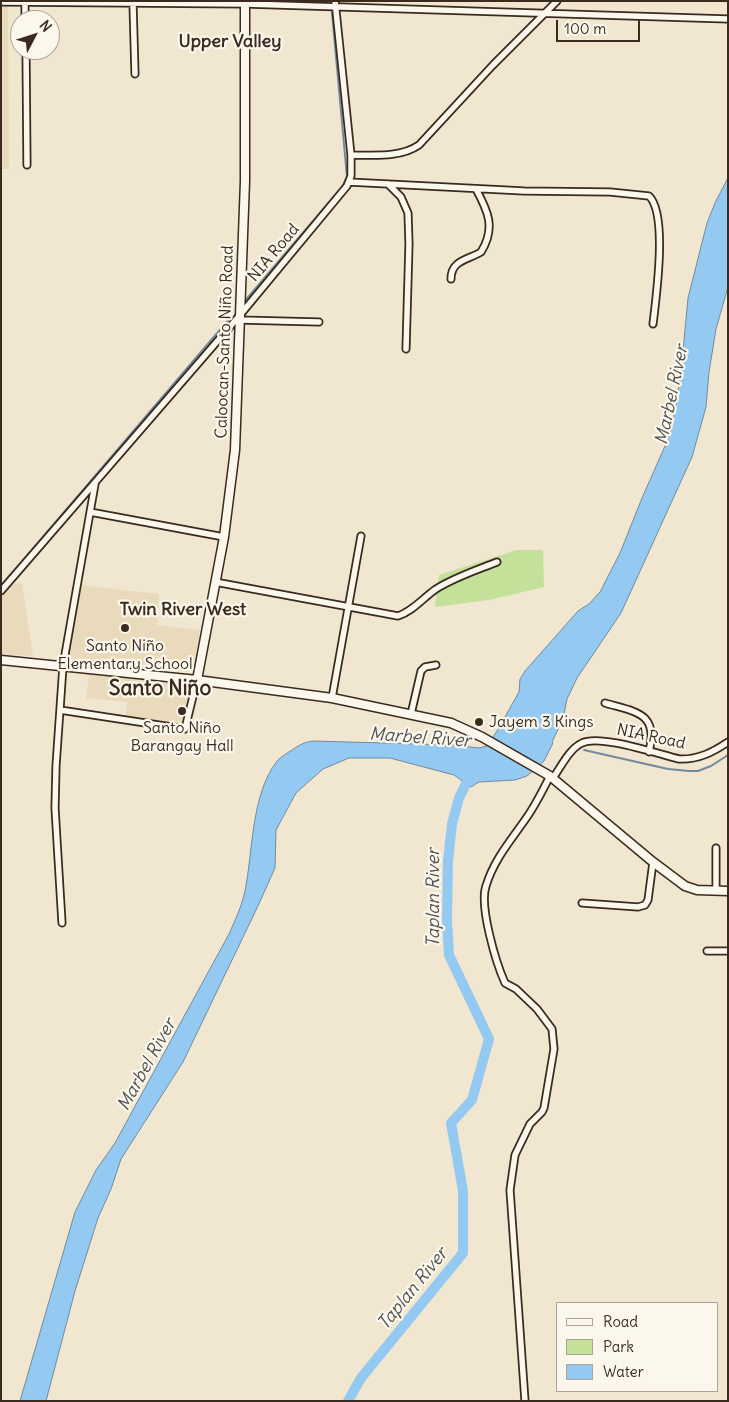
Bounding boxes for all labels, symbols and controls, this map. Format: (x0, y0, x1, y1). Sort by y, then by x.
north arrow (10, 10, 60, 60)
scale bar (559, 10, 643, 42)
text: N (36, 17, 56, 35)
text: 100 m (564, 19, 606, 38)
district label: Upper Valley (179, 31, 281, 53)
street label: NIA Road (244, 220, 304, 286)
street label: Caloocan-Santo Niño Road (212, 245, 238, 439)
water label: Marbel River (651, 343, 693, 447)
district label: Twin River West (120, 599, 246, 621)
marker: Santo Niño Elementary School (119, 622, 131, 634)
place label: Santo Niño Elementary School (57, 636, 193, 674)
district label: Santo Niño (109, 676, 211, 702)
marker: Santo Niño Barangay Hall (176, 705, 188, 717)
place label: Jayem 3 Kings (489, 712, 594, 732)
marker: Jayem 3 Kings (473, 716, 485, 728)
place label: Santo Niño Barangay Hall (130, 718, 234, 756)
street label: NIA Road (615, 720, 687, 754)
water label: Marbel River (369, 724, 471, 752)
water label: Taplan River (423, 848, 445, 948)
water label: Marbel River (113, 1015, 181, 1115)
water label: Taplan River (373, 1244, 453, 1334)
legend (556, 1302, 719, 1392)
text: Road (603, 1312, 638, 1331)
text: Park (603, 1337, 634, 1356)
text: Water (603, 1362, 644, 1381)

